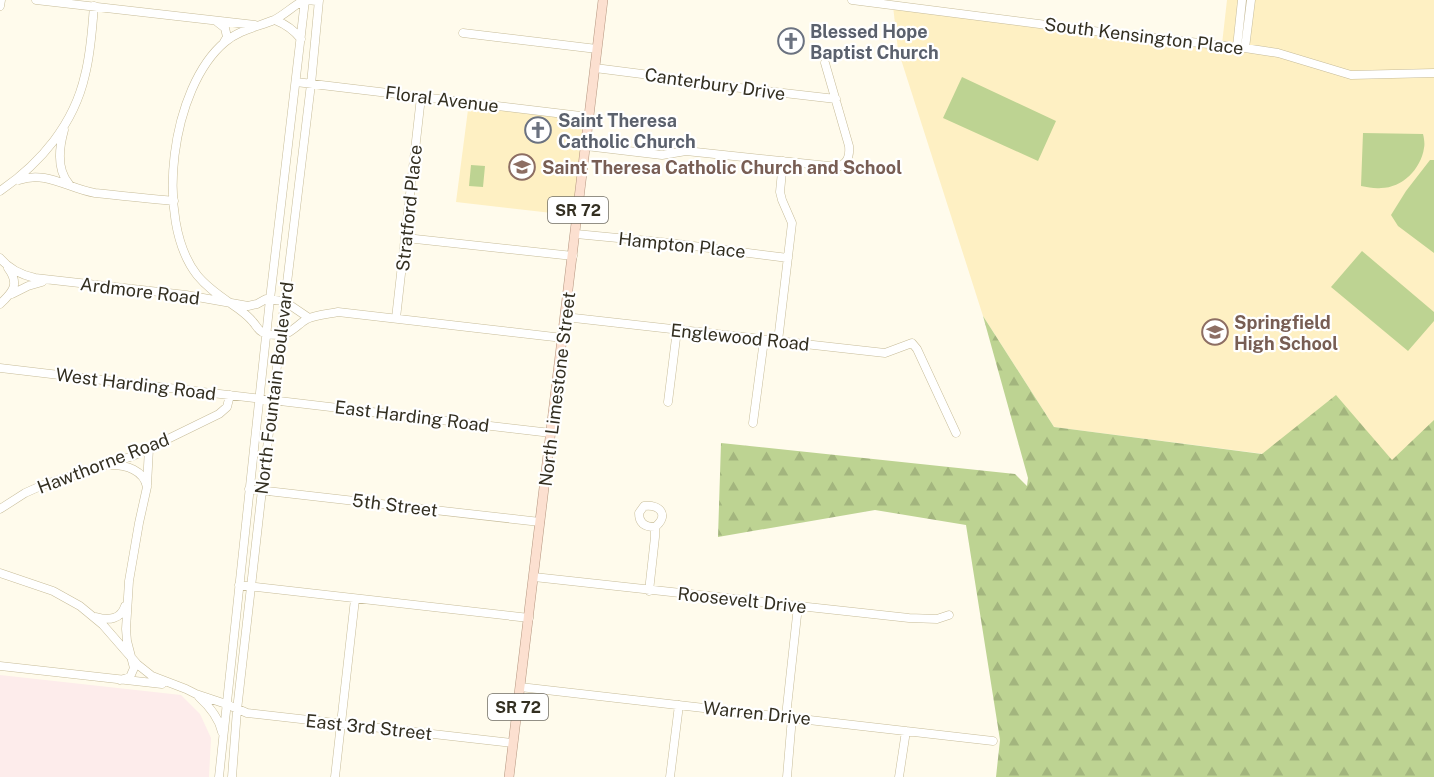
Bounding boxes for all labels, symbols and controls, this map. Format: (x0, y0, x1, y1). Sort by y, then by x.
street label: South Kensington Place (1043, 13, 1245, 59)
place label: Blessed Hope Baptist Church (810, 21, 939, 63)
church icon: Blessed Hope Baptist Church (776, 26, 806, 56)
street label: Canterbury Drive (643, 64, 787, 104)
street label: Floral Avenue (384, 82, 500, 116)
place label: Saint Theresa Catholic Church (558, 110, 696, 152)
church icon: Saint Theresa Catholic Church (523, 115, 553, 145)
street label: Stratford Place (392, 144, 426, 272)
school or university icon: Saint Theresa Catholic Church and School (507, 152, 537, 182)
place label: Saint Theresa Catholic Church and School (542, 157, 902, 178)
road number: SR 72 (548, 197, 608, 223)
street label: Hampton Place (617, 228, 747, 262)
street label: Ardmore Road (79, 273, 201, 309)
street label: North Fountain Boulevard (251, 281, 297, 495)
street label: North Limestone Street (535, 290, 579, 488)
place label: Springfield High School (1234, 312, 1338, 354)
school or university icon: Springfield High School (1200, 317, 1230, 347)
street label: Englewood Road (670, 319, 810, 355)
street label: West Harding Road (55, 364, 217, 404)
street label: East Harding Road (333, 396, 491, 436)
street label: Hawthorne Road (34, 428, 172, 498)
street label: 5th Street (351, 489, 439, 521)
street label: Roosevelt Drive (676, 583, 808, 617)
road number: SR 72 (488, 694, 548, 720)
street label: Warren Drive (702, 697, 812, 729)
street label: East 3rd Street (305, 710, 433, 744)

